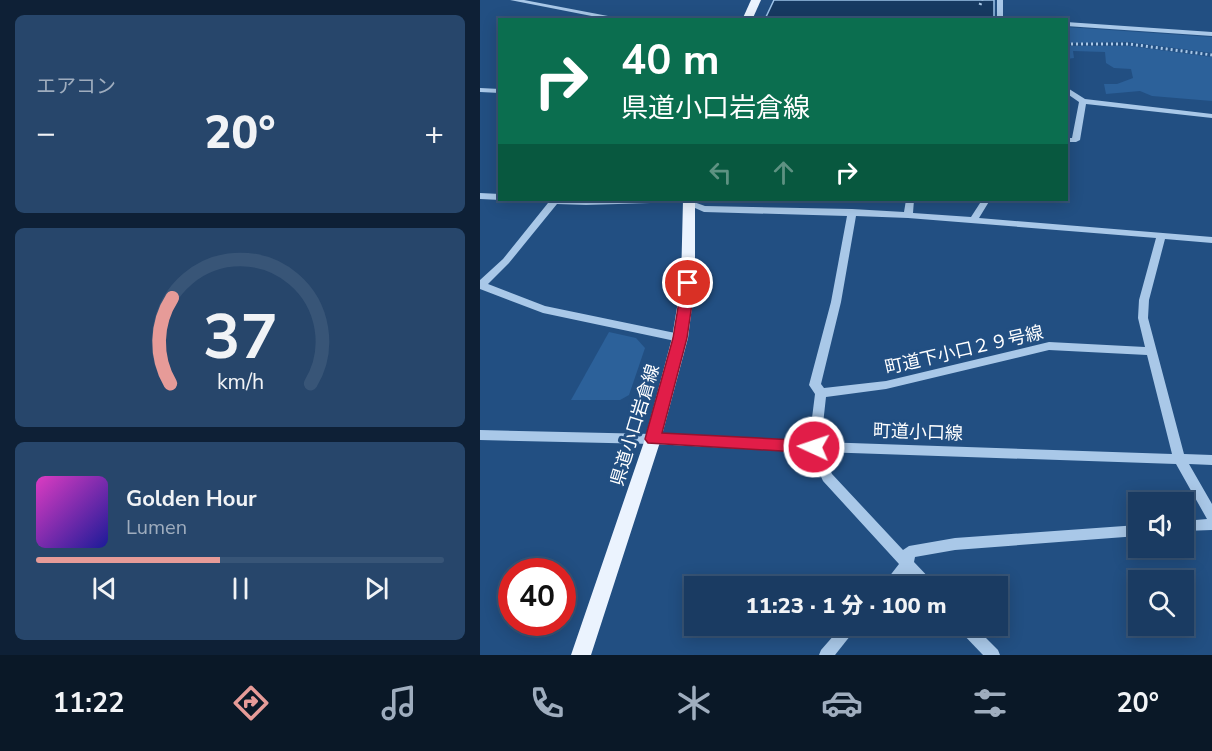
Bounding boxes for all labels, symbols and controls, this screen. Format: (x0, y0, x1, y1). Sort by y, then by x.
text: 40 m (621, 32, 720, 89)
icon: right (522, 42, 600, 120)
text: エアコン (36, 73, 116, 100)
text: 県道小口岩倉線 (621, 90, 810, 127)
text: 20° (204, 103, 276, 164)
text: − (36, 111, 56, 156)
text: + (424, 111, 444, 156)
icon: left (704, 156, 737, 189)
icon: ahead (767, 156, 800, 189)
icon: right (830, 156, 863, 189)
pin (662, 257, 713, 308)
icon: arrive (671, 266, 704, 299)
text: 37 (203, 296, 277, 381)
street label: 町道下小口２９号線 (882, 320, 1046, 380)
street label: 県道小口岩倉線 (605, 361, 665, 489)
text: km/h (216, 368, 264, 398)
position arrow (782, 415, 846, 479)
street label: 町道小口線 (873, 418, 963, 446)
text: Golden Hour (126, 484, 257, 514)
map controls (1128, 492, 1194, 636)
button: sound (1128, 492, 1194, 558)
text: Lumen (126, 514, 187, 541)
speed limit sign: 40 (498, 558, 576, 636)
button: search (1128, 570, 1194, 636)
icon: previous (88, 572, 121, 605)
icon: pause (224, 572, 257, 605)
icon: next (360, 572, 393, 605)
text: 11:23 · 1 分 · 100 m (745, 591, 947, 621)
icon: directions (230, 682, 272, 724)
icon: music (378, 682, 420, 724)
icon: phone (526, 682, 568, 724)
icon: climate (673, 682, 715, 724)
icon: car (821, 682, 863, 724)
icon: filters (969, 682, 1011, 724)
text: 11:22 (53, 685, 124, 722)
text: 20° (1116, 685, 1159, 722)

